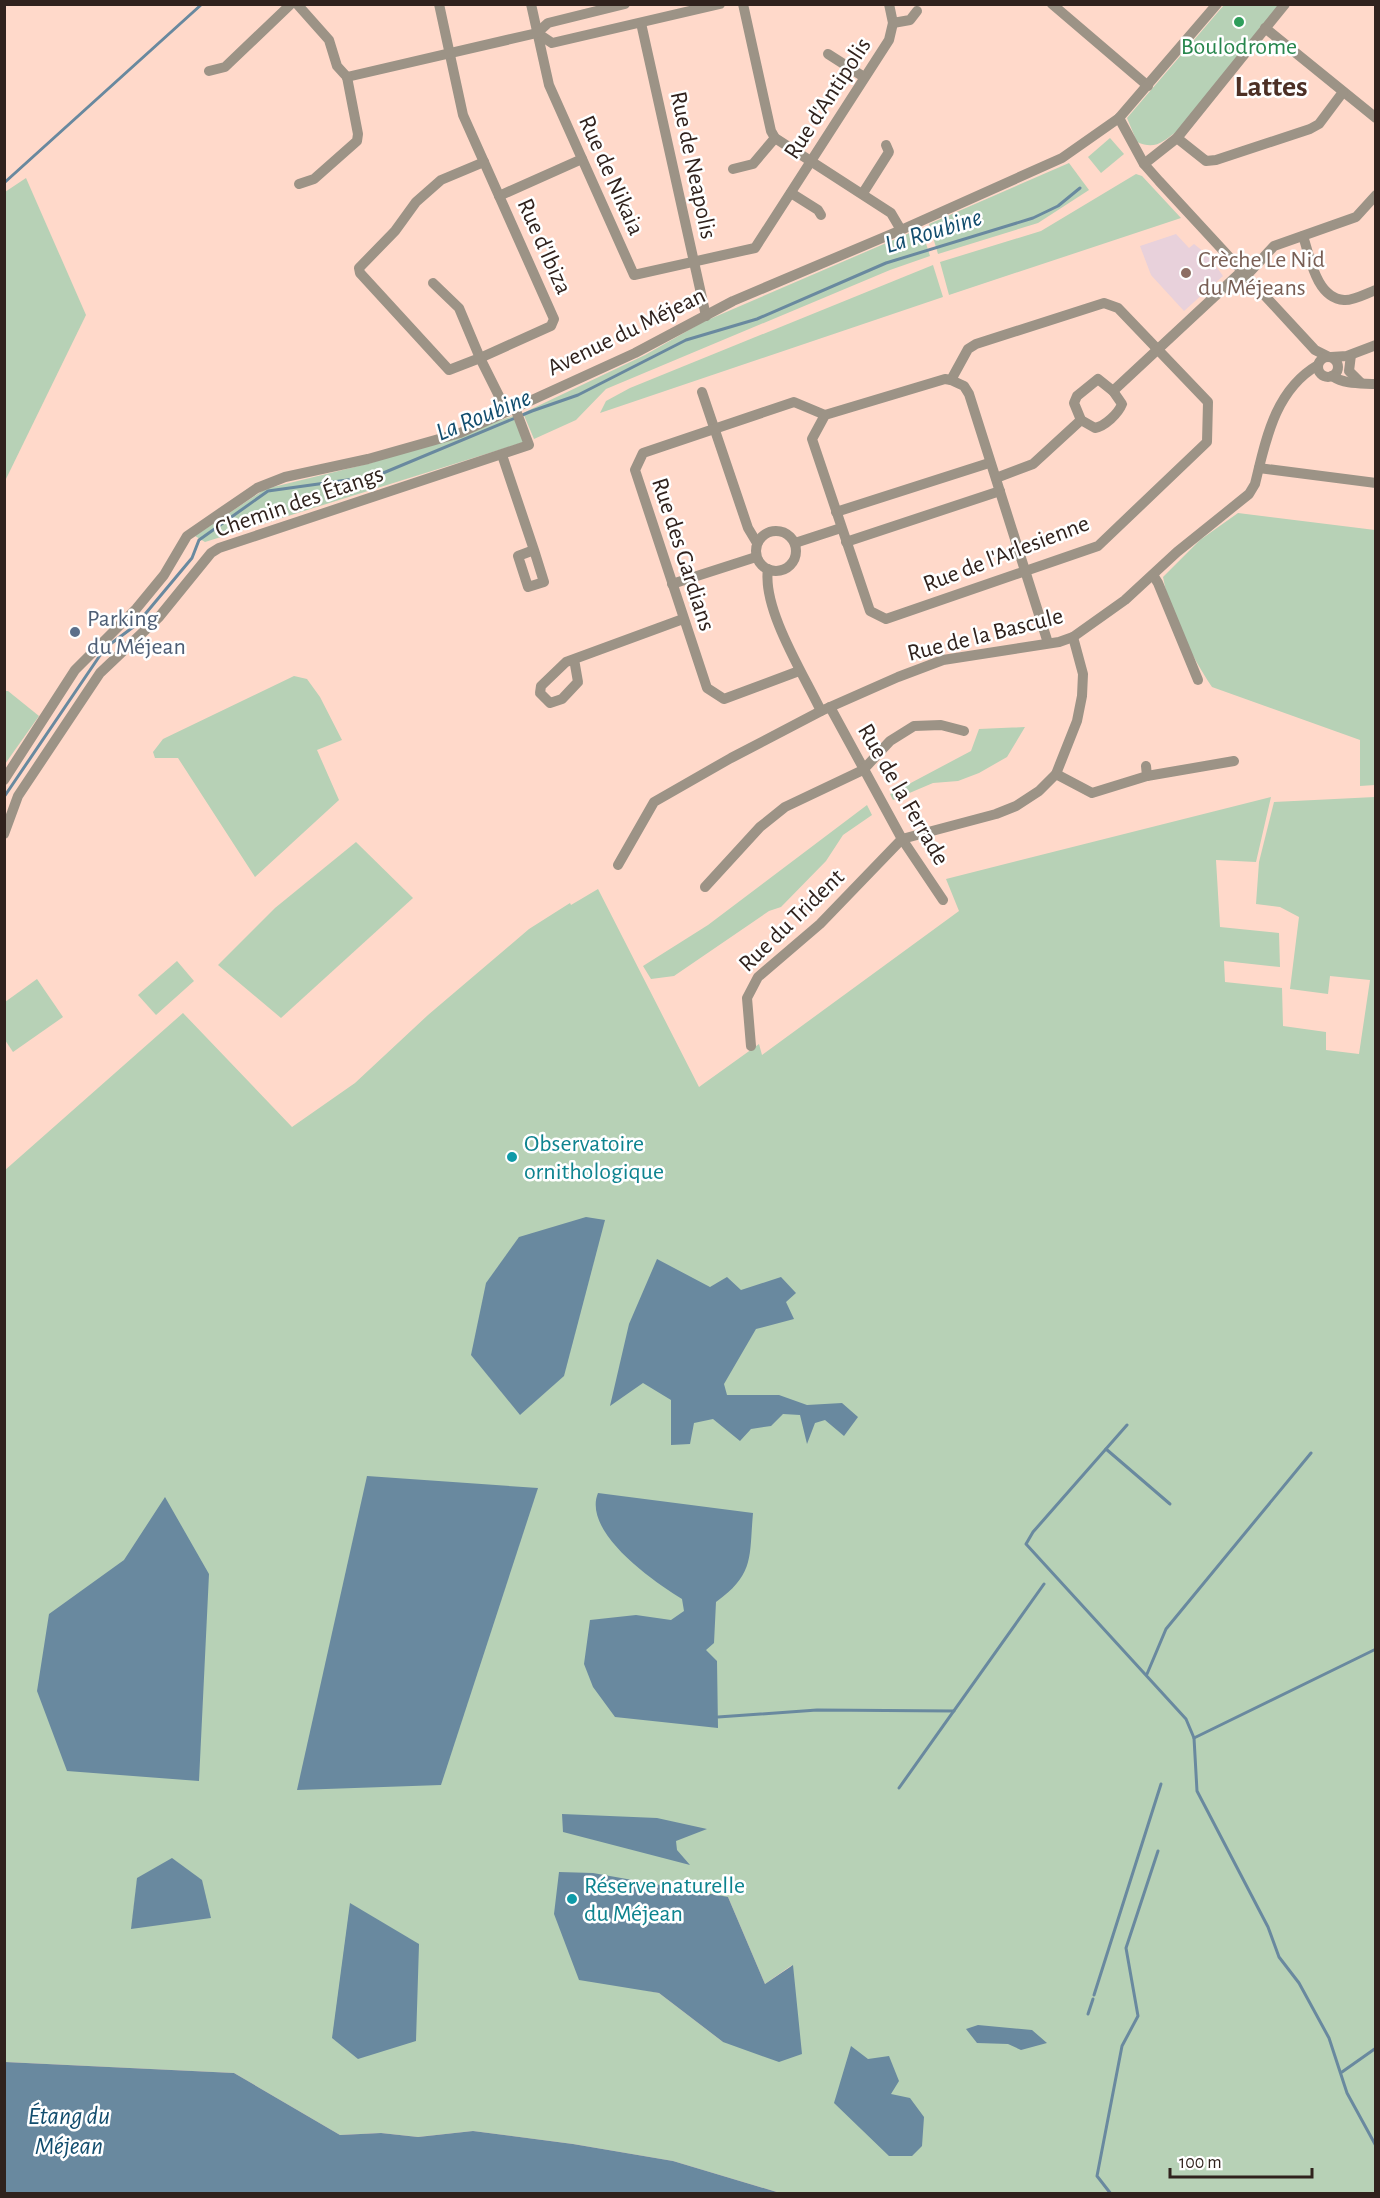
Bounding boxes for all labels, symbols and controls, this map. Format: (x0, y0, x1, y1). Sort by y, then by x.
marker: Boulodrome (1232, 15, 1246, 29)
street label: Rue d'Antipolis (780, 34, 876, 163)
place label: Boulodrome (1181, 35, 1297, 59)
district label: Lattes (1234, 72, 1308, 102)
street label: Rue de Neapolis (666, 89, 720, 241)
street label: Rue de Nikaia (574, 112, 648, 239)
street label: Rue d'Ibiza (512, 195, 576, 298)
water label: La Roubine (882, 204, 985, 258)
place label: Crèche Le Nid du Méjeans (1198, 248, 1325, 300)
marker: Crèche Le Nid du Méjeans (1179, 266, 1193, 280)
street label: Avenue du Méjean (544, 283, 709, 381)
water label: La Roubine (432, 384, 535, 446)
street label: Chemin des Étangs (211, 460, 387, 542)
street label: Rue des Gardians (647, 475, 719, 634)
street label: Rue de l'Arlesienne (920, 511, 1093, 597)
street label: Rue de la Bascule (905, 604, 1066, 666)
place label: Parking du Méjean (87, 607, 186, 659)
marker: Parking du Méjean (68, 625, 82, 639)
street label: Rue de la Ferrade (853, 720, 953, 869)
street label: Rue du Trident (734, 865, 849, 977)
place label: Observatoire ornithologique (524, 1132, 664, 1184)
marker: Observatoire ornithologique (505, 1150, 519, 1164)
place label: Réserve naturelle du Méjean (584, 1874, 745, 1926)
marker: Réserve naturelle du Méjean (565, 1892, 579, 1906)
water label: Étang du Méjean (28, 2102, 110, 2159)
scale bar (1170, 2141, 1312, 2179)
text: 100 m (1179, 2154, 1222, 2172)

